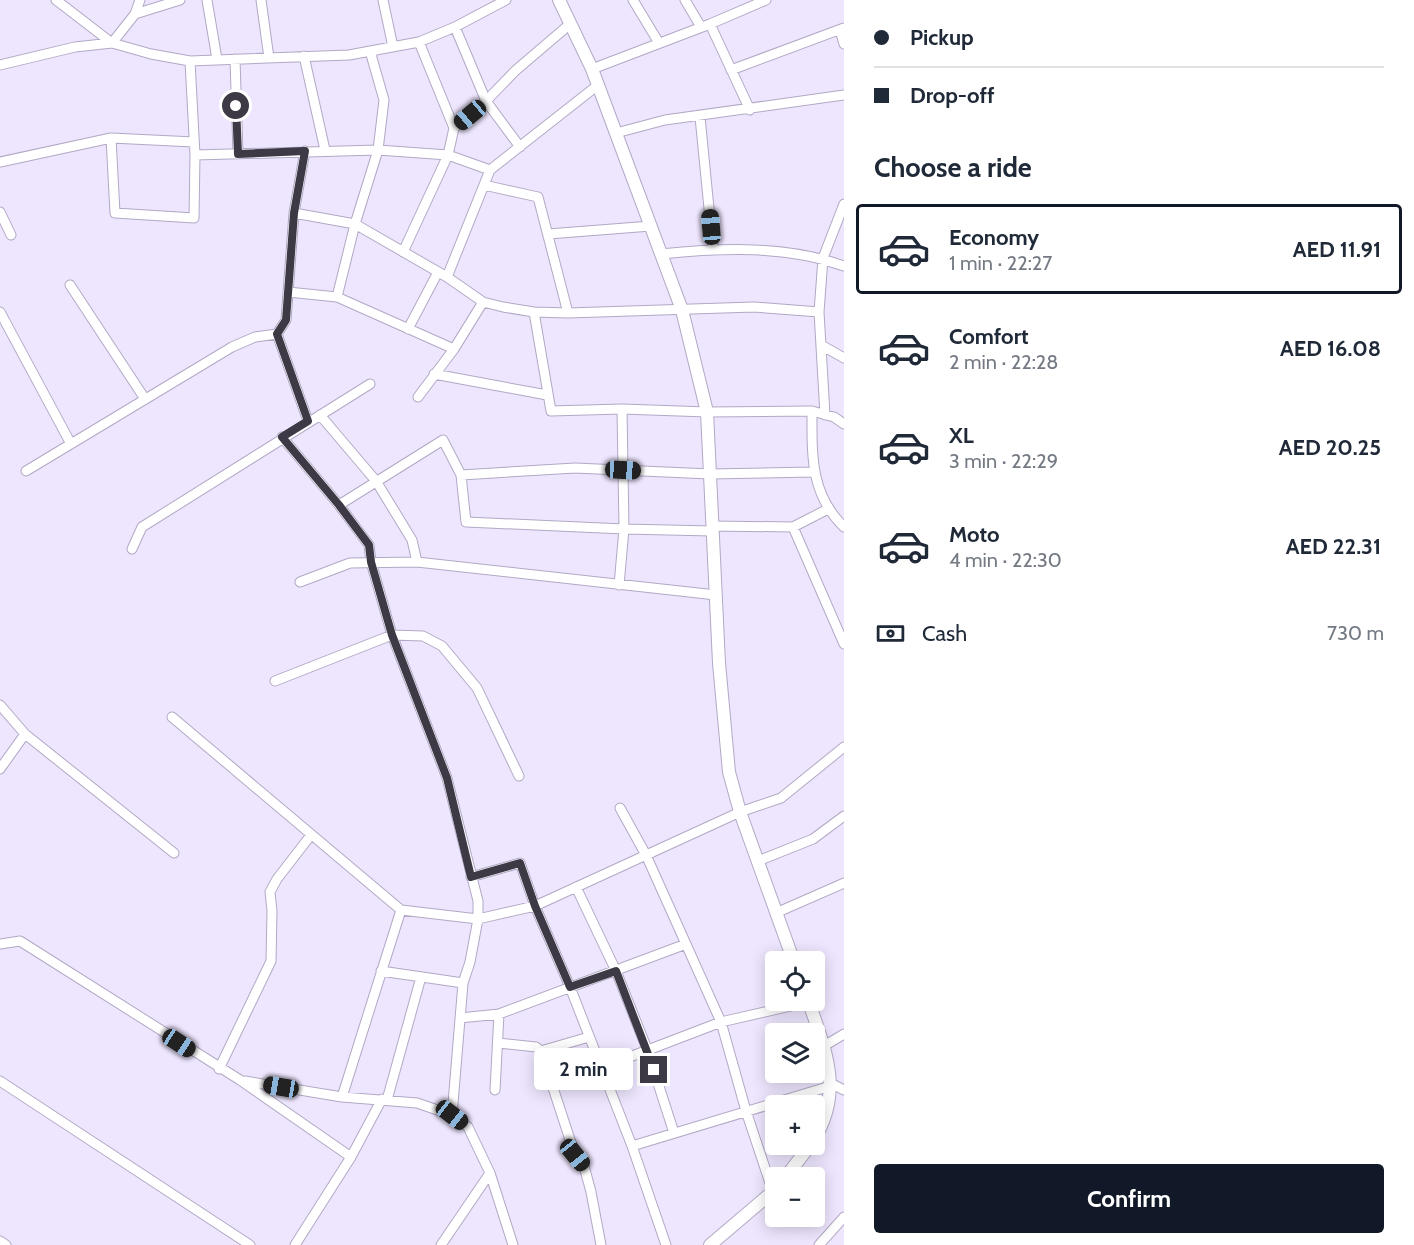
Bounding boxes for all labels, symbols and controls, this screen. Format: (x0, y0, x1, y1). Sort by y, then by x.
text: Pickup (910, 24, 974, 51)
text: Drop-off (910, 82, 994, 109)
route start (222, 92, 249, 119)
car (450, 97, 490, 133)
text: Choose a ride (874, 151, 1032, 184)
car (700, 208, 722, 246)
icon: car (877, 222, 931, 276)
text: Economy (949, 224, 1039, 251)
text: AED 11.91 (1293, 236, 1381, 263)
text: 1 min · 22:27 (949, 251, 1052, 275)
icon: car (877, 321, 931, 375)
text: Comfort (949, 323, 1028, 350)
text: AED 16.08 (1280, 335, 1381, 362)
text: 2 min · 22:28 (949, 350, 1058, 374)
icon: car (877, 420, 931, 474)
text: XL (949, 422, 974, 449)
text: AED 20.25 (1279, 434, 1381, 461)
text: 3 min · 22:29 (949, 449, 1058, 473)
car (605, 460, 641, 480)
icon: car (877, 519, 931, 573)
text: Moto (949, 521, 1000, 548)
text: AED 22.31 (1286, 533, 1381, 560)
text: 4 min · 22:30 (949, 548, 1062, 572)
icon: cash (874, 617, 907, 650)
text: Cash (922, 620, 967, 647)
text: 730 m (1327, 621, 1384, 645)
map controls (765, 951, 825, 1227)
button: locate (765, 951, 825, 1011)
button: layers (765, 1023, 825, 1083)
car (159, 1026, 199, 1060)
callout: 2 min (534, 1049, 633, 1091)
route end (640, 1056, 667, 1083)
text: 2 min (559, 1057, 608, 1081)
car (262, 1075, 300, 1099)
button: + (765, 1095, 825, 1155)
car (432, 1097, 472, 1133)
car (557, 1135, 593, 1175)
button: Confirm (874, 1164, 1384, 1233)
button: − (765, 1167, 825, 1227)

